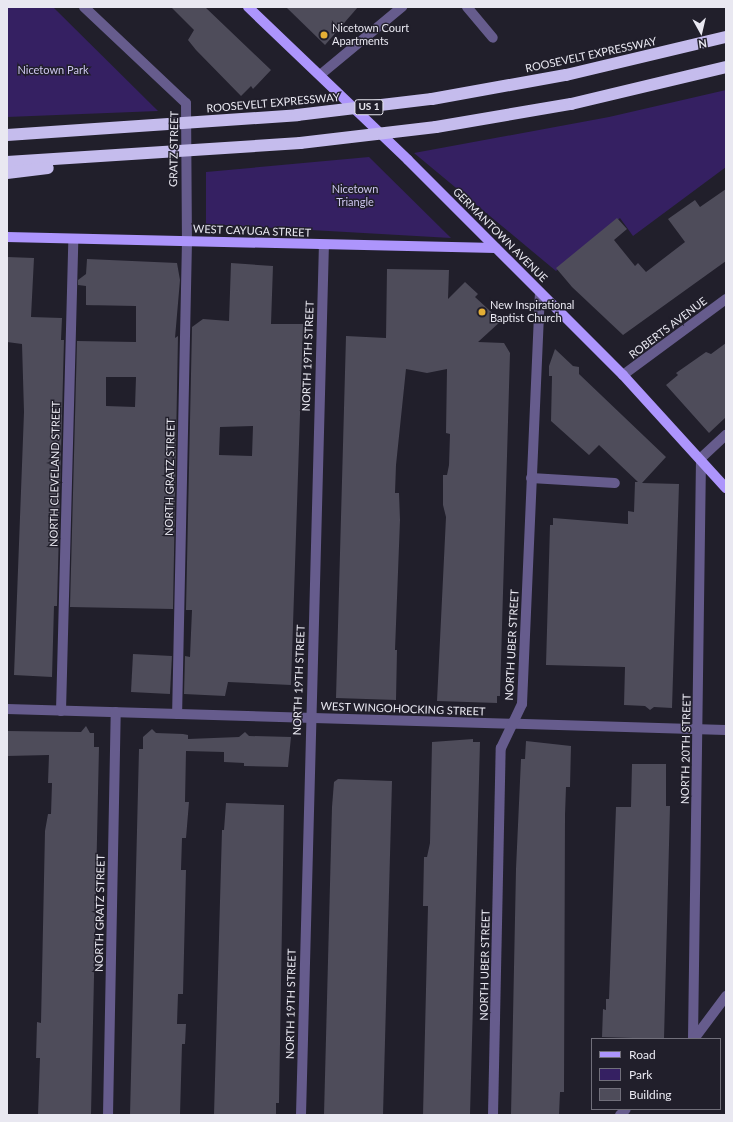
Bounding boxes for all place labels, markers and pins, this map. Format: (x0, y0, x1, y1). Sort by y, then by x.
place label: Nicetown Court Apartments (332, 22, 409, 48)
marker: Nicetown Court Apartments (319, 30, 329, 40)
place label: New Inspirational Baptist Church (490, 299, 575, 325)
marker: New Inspirational Baptist Church (477, 307, 487, 317)

